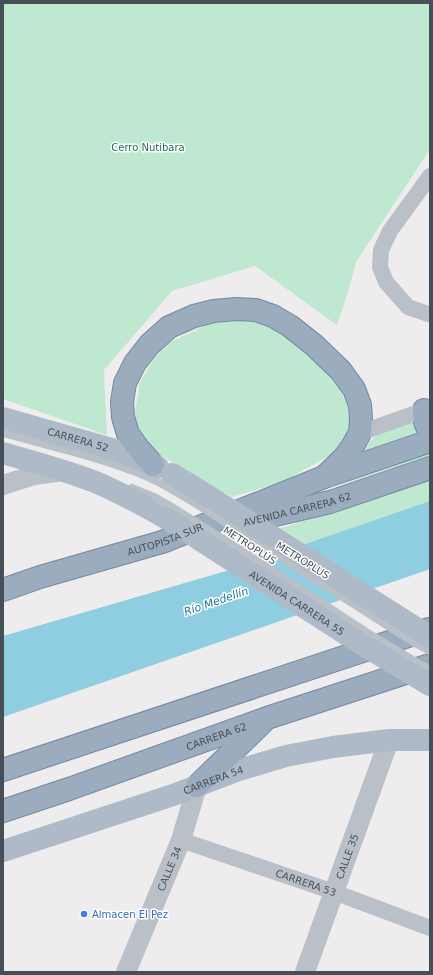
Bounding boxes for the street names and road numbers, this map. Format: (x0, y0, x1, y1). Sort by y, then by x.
street label: CARRERA 52 (46, 426, 110, 454)
street label: AVENIDA CARRERA 62 (242, 490, 353, 528)
street label: AUTOPISTA SUR (126, 521, 205, 558)
street label: METROPLÚS (221, 523, 279, 567)
street label: METROPLUS (274, 540, 331, 581)
street label: AVENIDA CARRERA 55 (247, 568, 346, 638)
street label: CARRERA 62 (185, 721, 248, 753)
street label: CARRERA 54 (182, 764, 245, 797)
street label: CALLE 35 (334, 832, 361, 881)
street label: CALLE 34 (155, 845, 184, 893)
street label: CARRERA 53 (274, 868, 338, 898)

